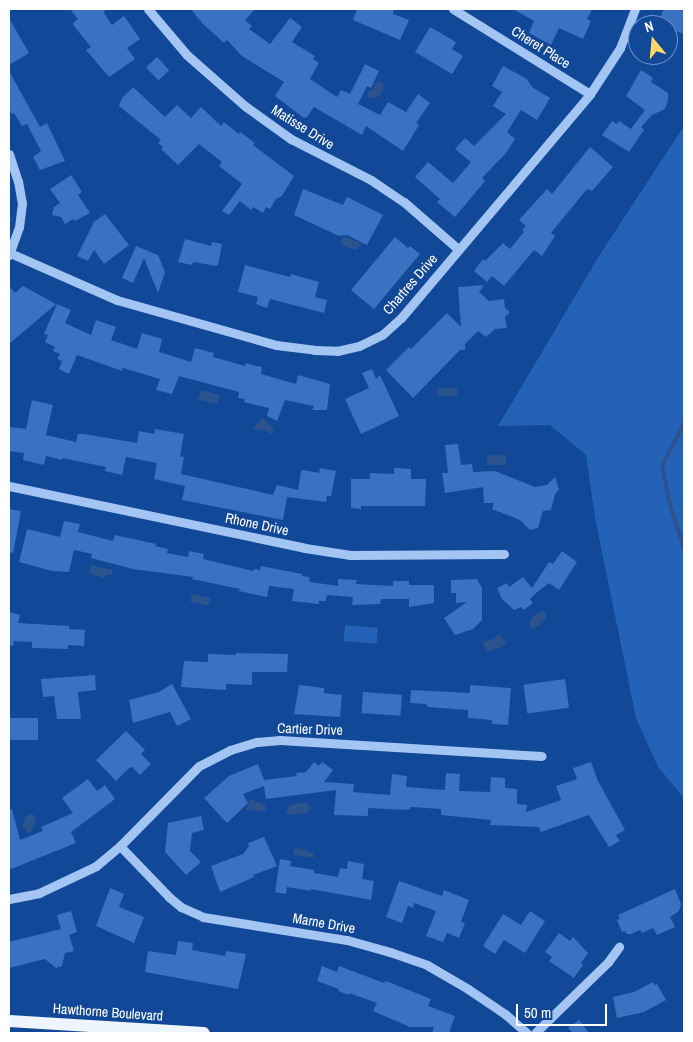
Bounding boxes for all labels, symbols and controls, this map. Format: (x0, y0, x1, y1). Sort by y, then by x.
north arrow (628, 15, 678, 65)
text: N (642, 17, 655, 36)
street label: Cheret Place (508, 22, 574, 72)
street label: Matisse Drive (269, 101, 337, 153)
street label: Chartres Drive (379, 250, 441, 318)
street label: Rhone Drive (224, 509, 290, 539)
street label: Cartier Drive (277, 719, 343, 739)
street label: Marne Drive (291, 909, 357, 937)
scale bar (518, 994, 609, 1026)
street label: Hawthorne Boulevard (52, 1000, 164, 1024)
text: 50 m (524, 1002, 551, 1023)

